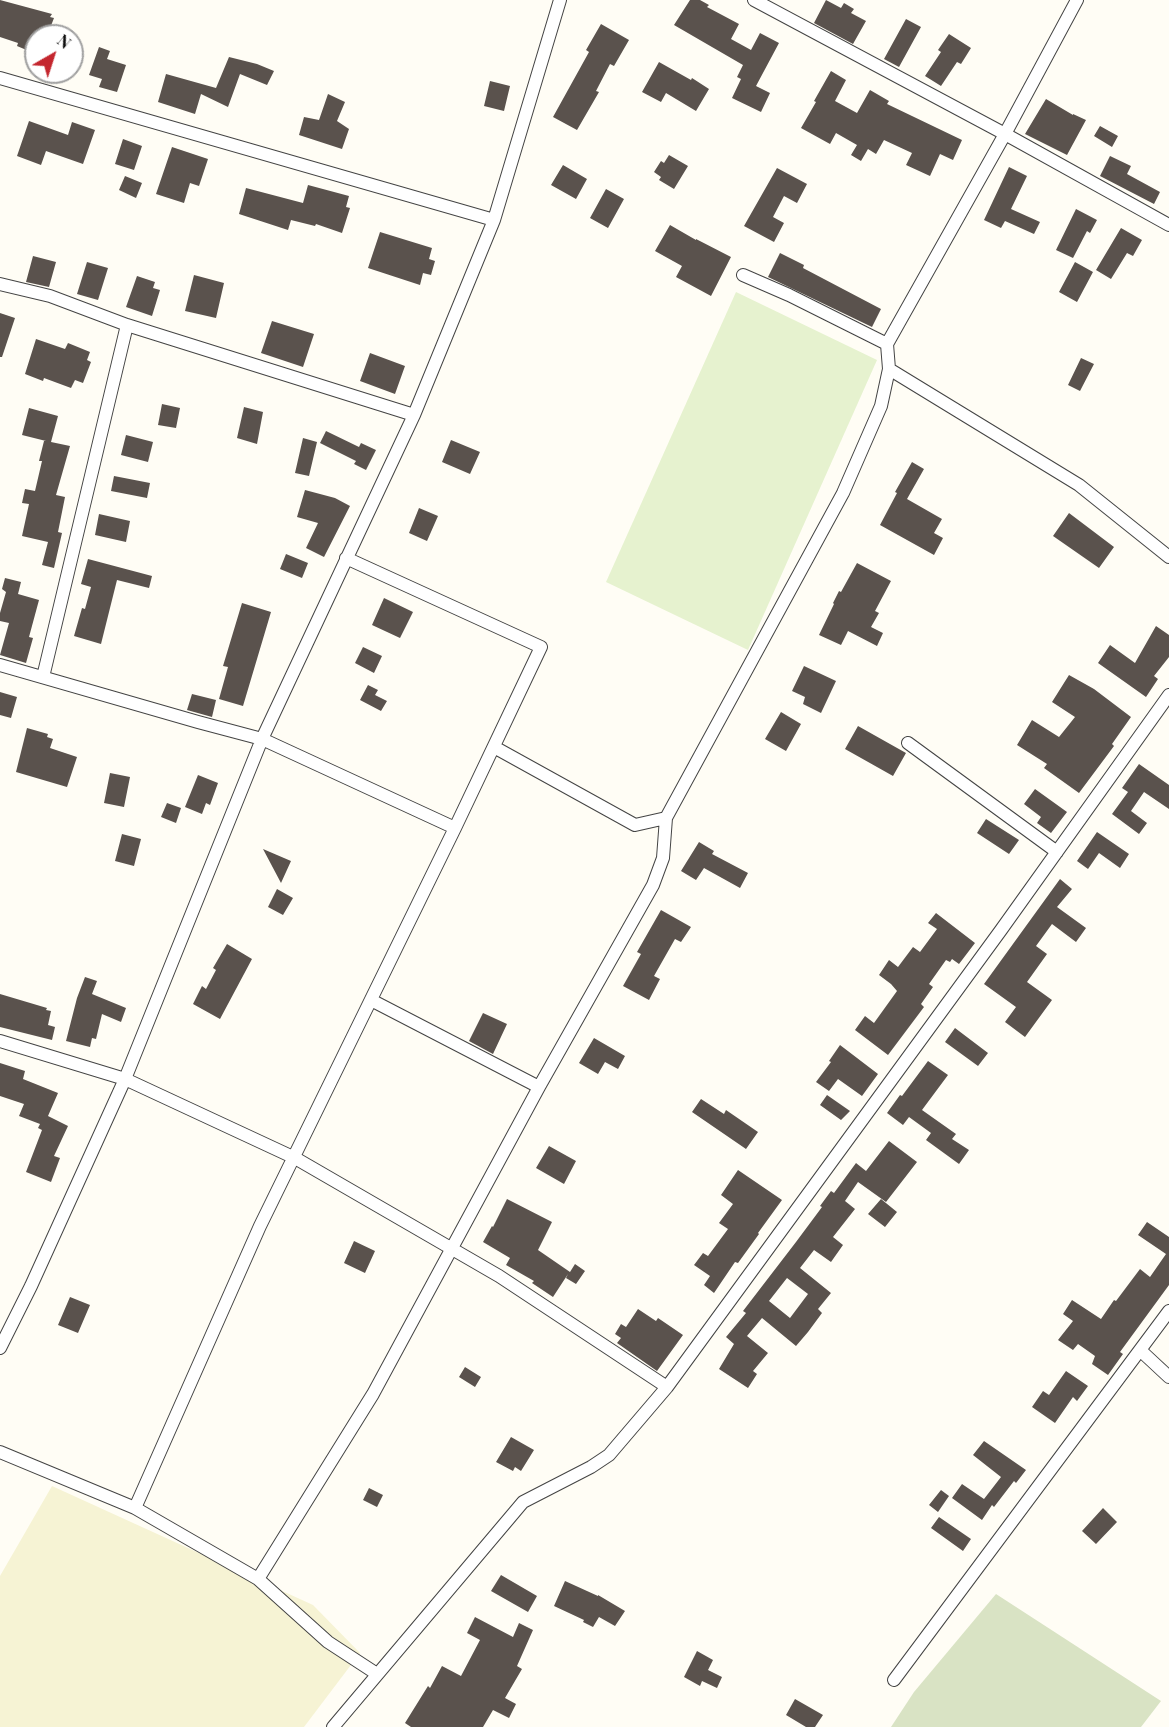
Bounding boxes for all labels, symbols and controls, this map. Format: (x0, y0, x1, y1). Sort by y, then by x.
north arrow (24, 24, 84, 84)
text: N (53, 29, 75, 53)

